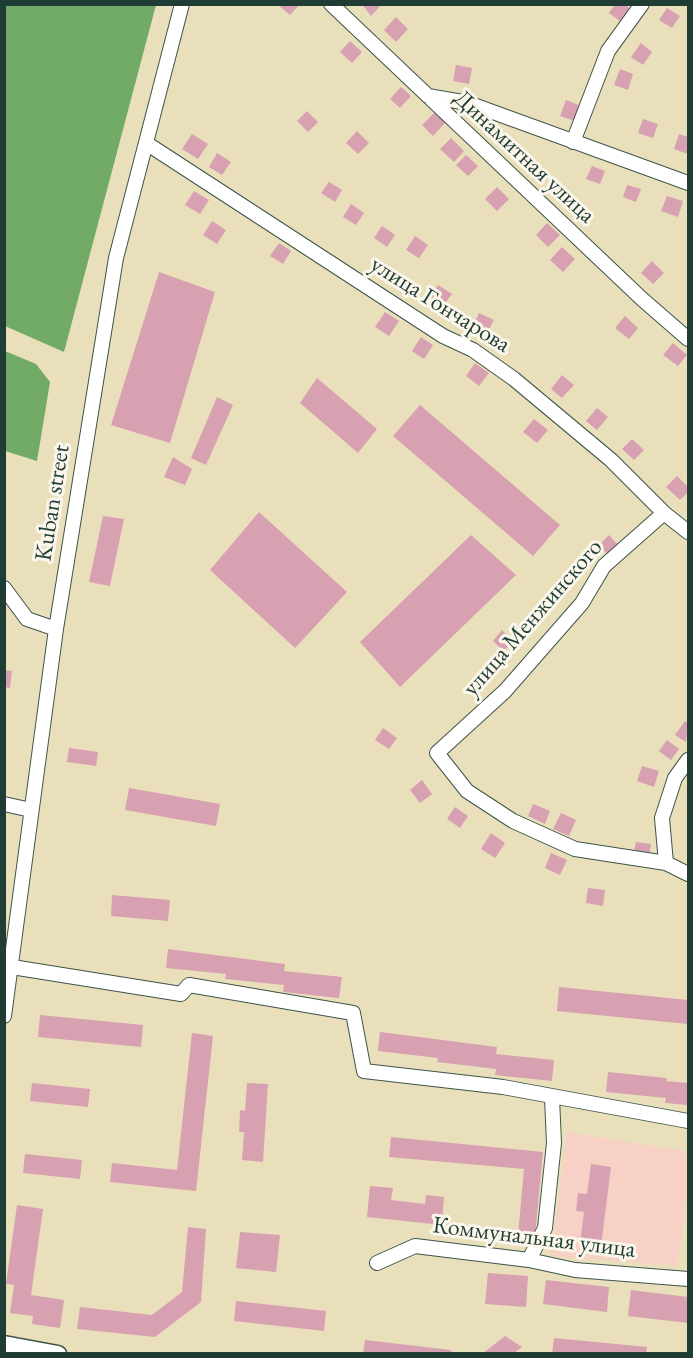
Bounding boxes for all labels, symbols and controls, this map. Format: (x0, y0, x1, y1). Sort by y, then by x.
street label: Динамитная улица (447, 84, 601, 230)
street label: улица Гончарова (365, 250, 515, 360)
street label: Kuban street (30, 443, 76, 563)
street label: улица Менжинского (457, 534, 609, 702)
street label: Коммунальная улица (431, 1211, 637, 1265)

